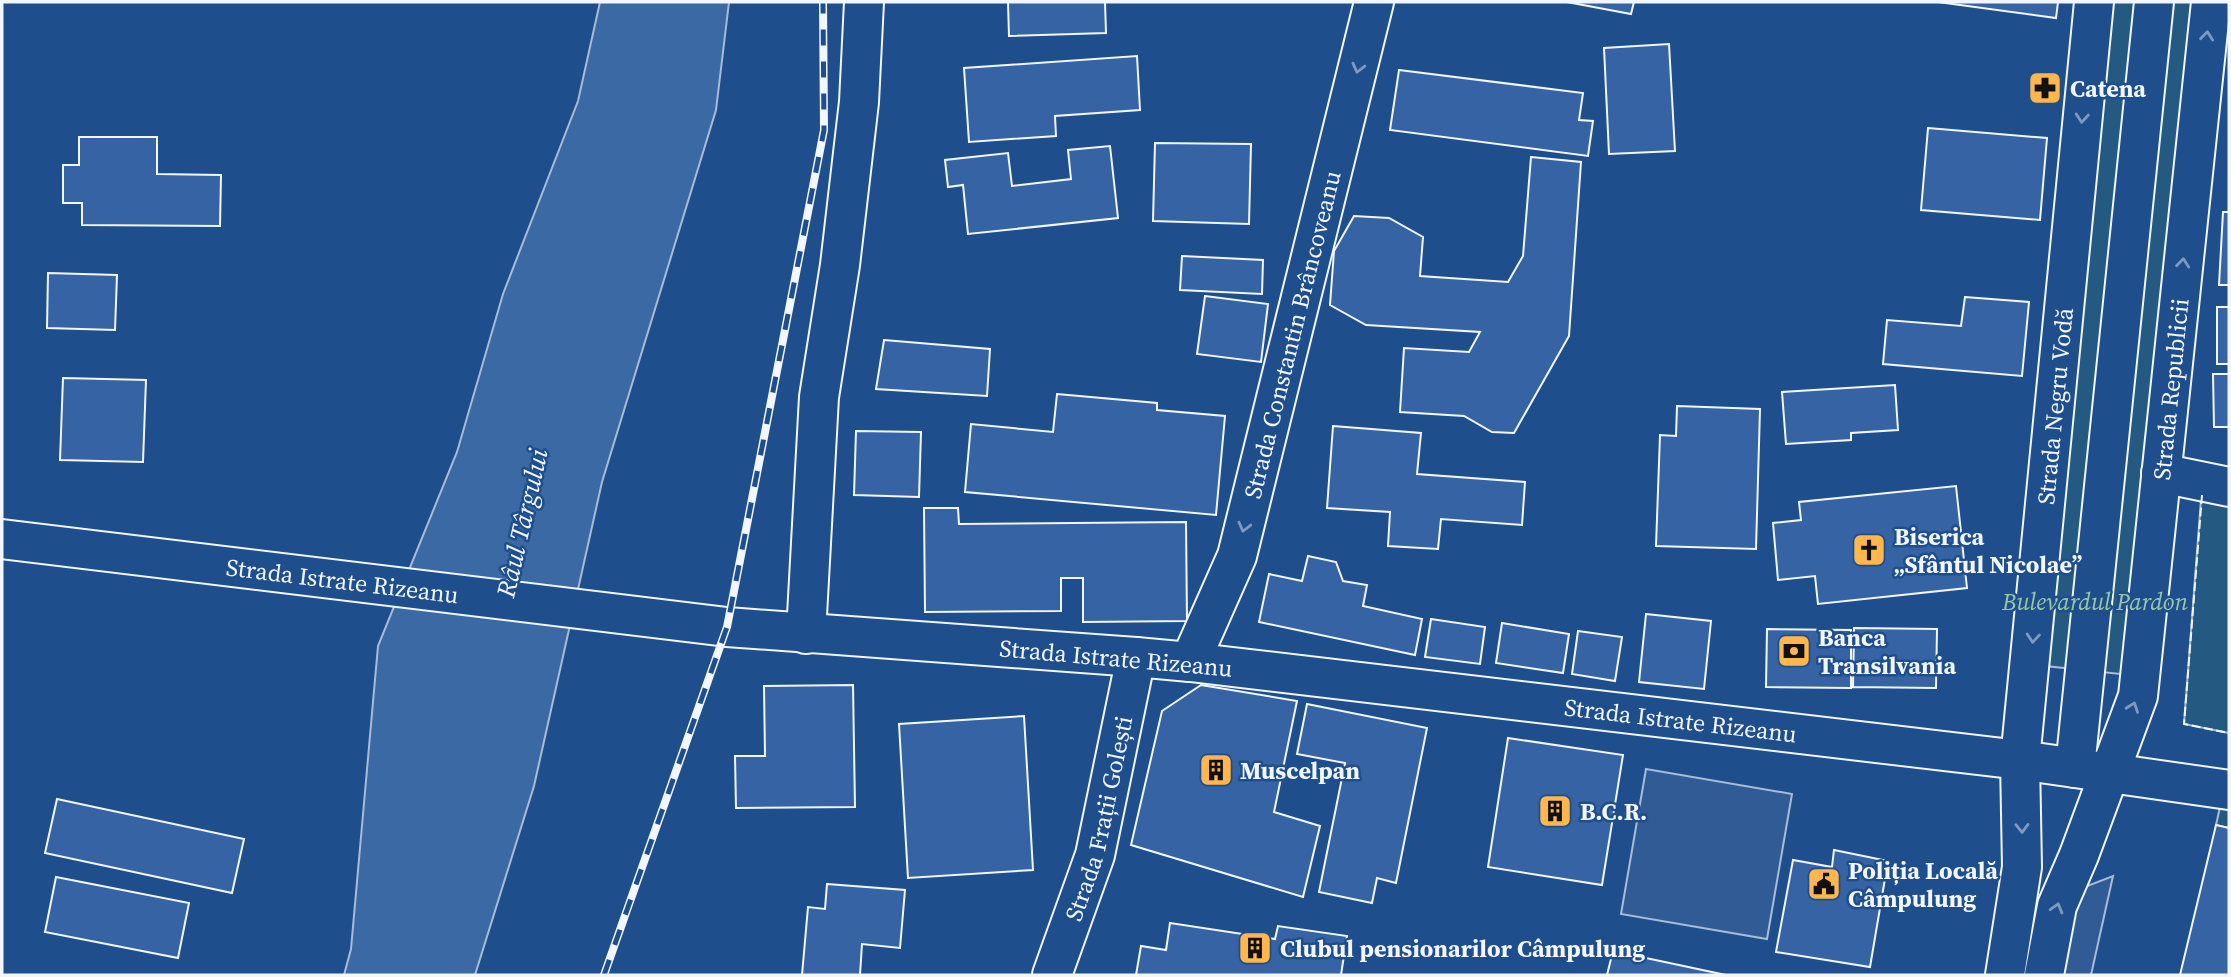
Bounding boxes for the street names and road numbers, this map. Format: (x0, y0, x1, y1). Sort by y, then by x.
street label: Strada Constantin Brâncoveanu (1235, 167, 1348, 502)
street label: Strada Republicii (2144, 297, 2196, 481)
street label: Strada Negru Vodă (2029, 305, 2081, 506)
street label: Strada Istrate Rizeanu (224, 550, 461, 611)
street label: Strada Istrate Rizeanu (998, 631, 1234, 685)
street label: Strada Istrate Rizeanu (1563, 690, 1799, 750)
street label: Strada Frații Golești (1056, 713, 1140, 925)

